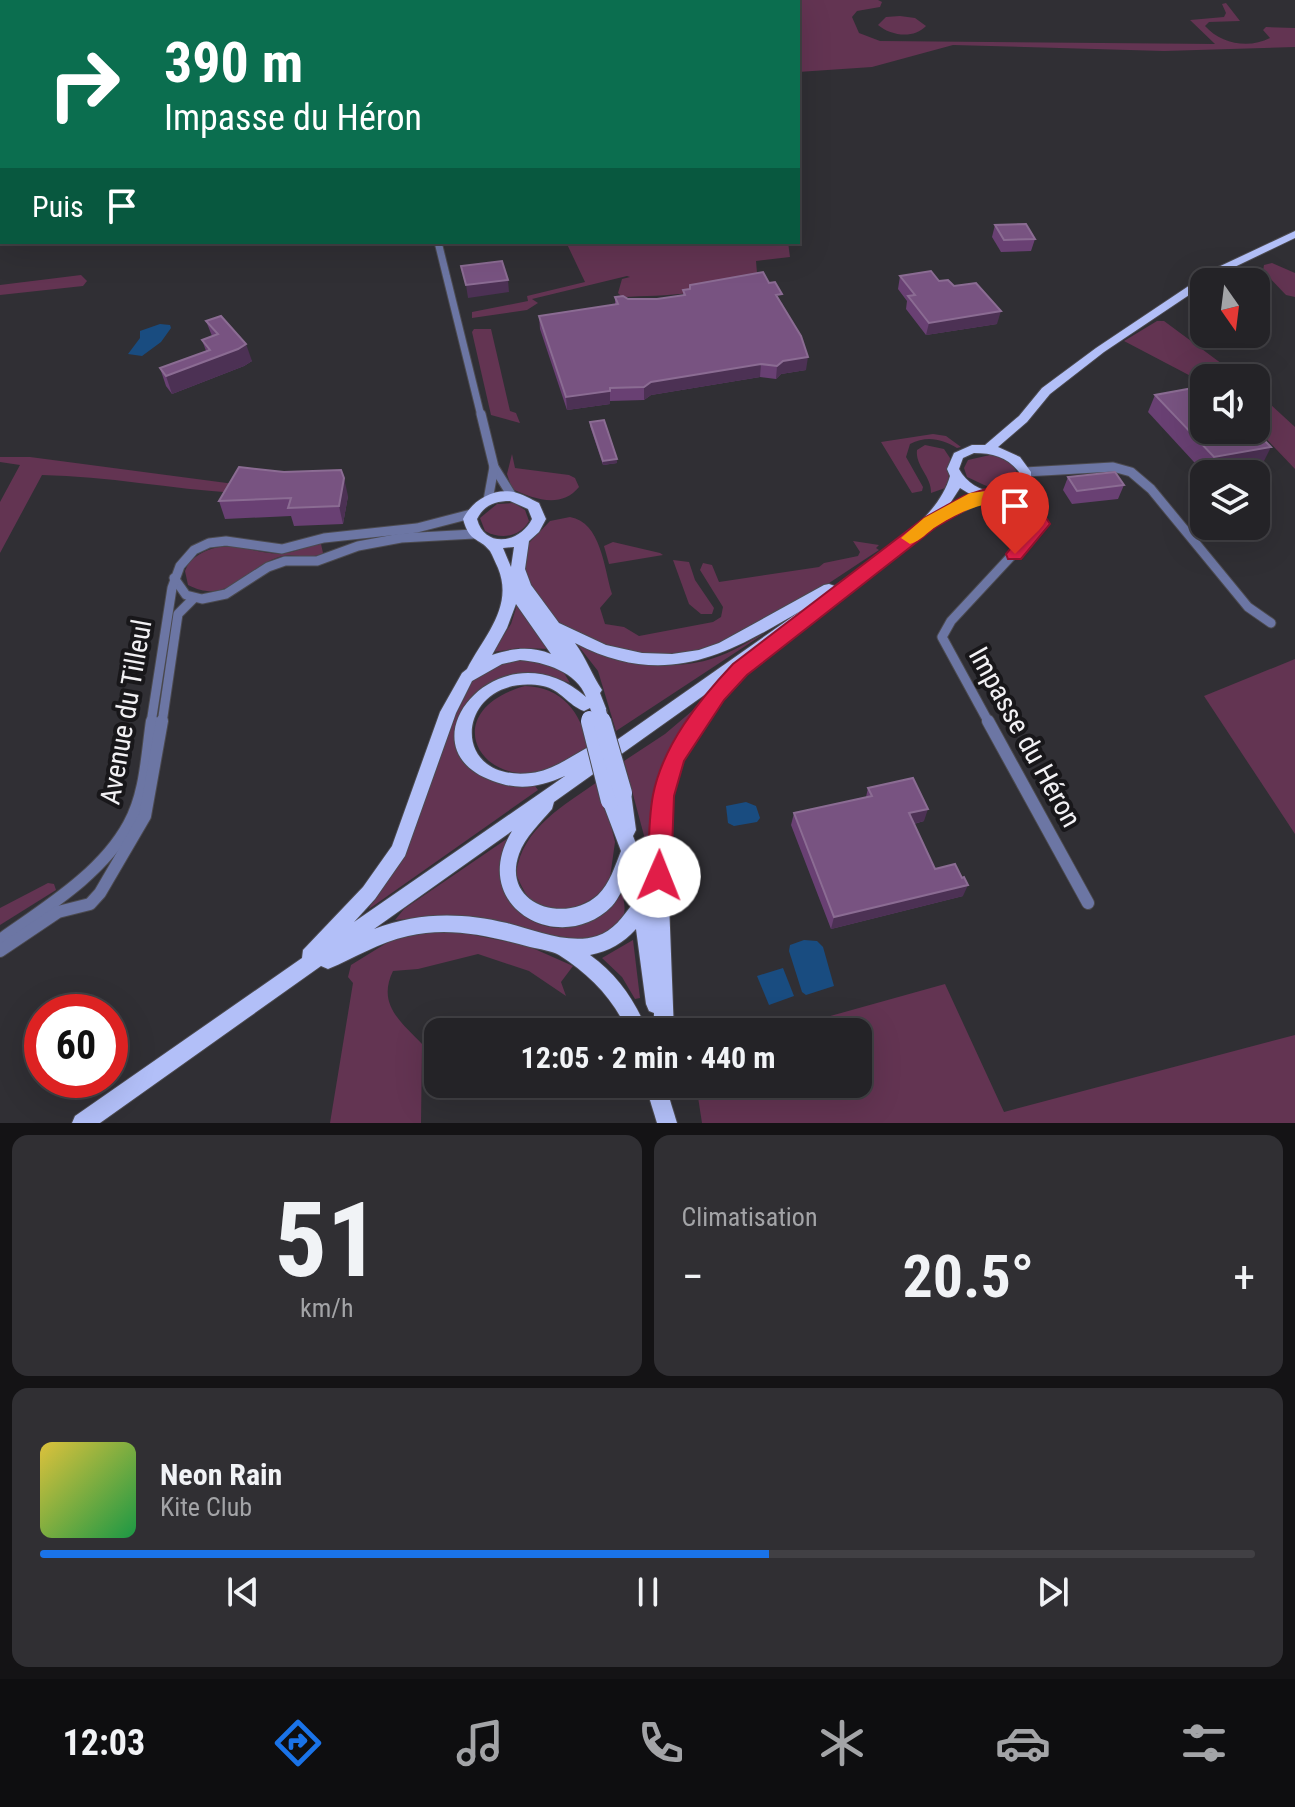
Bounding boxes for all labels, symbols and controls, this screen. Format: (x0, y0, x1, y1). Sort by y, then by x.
text: 390 m (164, 30, 303, 96)
icon: right (32, 32, 136, 136)
text: Impasse du Héron (164, 97, 422, 139)
icon: arrive (100, 184, 144, 228)
text: Puis (32, 189, 84, 224)
north arrow (1190, 268, 1270, 348)
map controls (1190, 268, 1270, 540)
button: sound (1190, 364, 1270, 444)
button: layers (1190, 460, 1270, 540)
pin (981, 472, 1049, 554)
icon: arrive (993, 484, 1037, 528)
street label: Avenue du Tilleul (93, 617, 159, 807)
street label: Impasse du Héron (962, 641, 1088, 833)
position arrow (617, 834, 701, 918)
speed limit sign: 60 (24, 994, 128, 1098)
text: 12:05 · 2 min · 440 m (521, 1040, 775, 1075)
text: 51 (274, 1180, 379, 1301)
text: Climatisation (682, 1202, 817, 1232)
text: 20.5° (902, 1241, 1034, 1312)
text: − (682, 1251, 704, 1303)
text: + (1233, 1251, 1255, 1303)
text: km/h (300, 1293, 354, 1323)
text: Neon Rain (160, 1457, 282, 1492)
text: Kite Club (160, 1492, 252, 1522)
icon: previous (221, 1570, 265, 1614)
icon: pause (626, 1570, 670, 1614)
icon: next (1031, 1570, 1075, 1614)
icon: directions (270, 1715, 326, 1771)
icon: music (452, 1715, 508, 1771)
icon: phone (633, 1715, 689, 1771)
icon: climate (814, 1715, 870, 1771)
icon: car (995, 1715, 1051, 1771)
icon: filters (1176, 1715, 1232, 1771)
text: 12:03 (63, 1722, 145, 1764)

